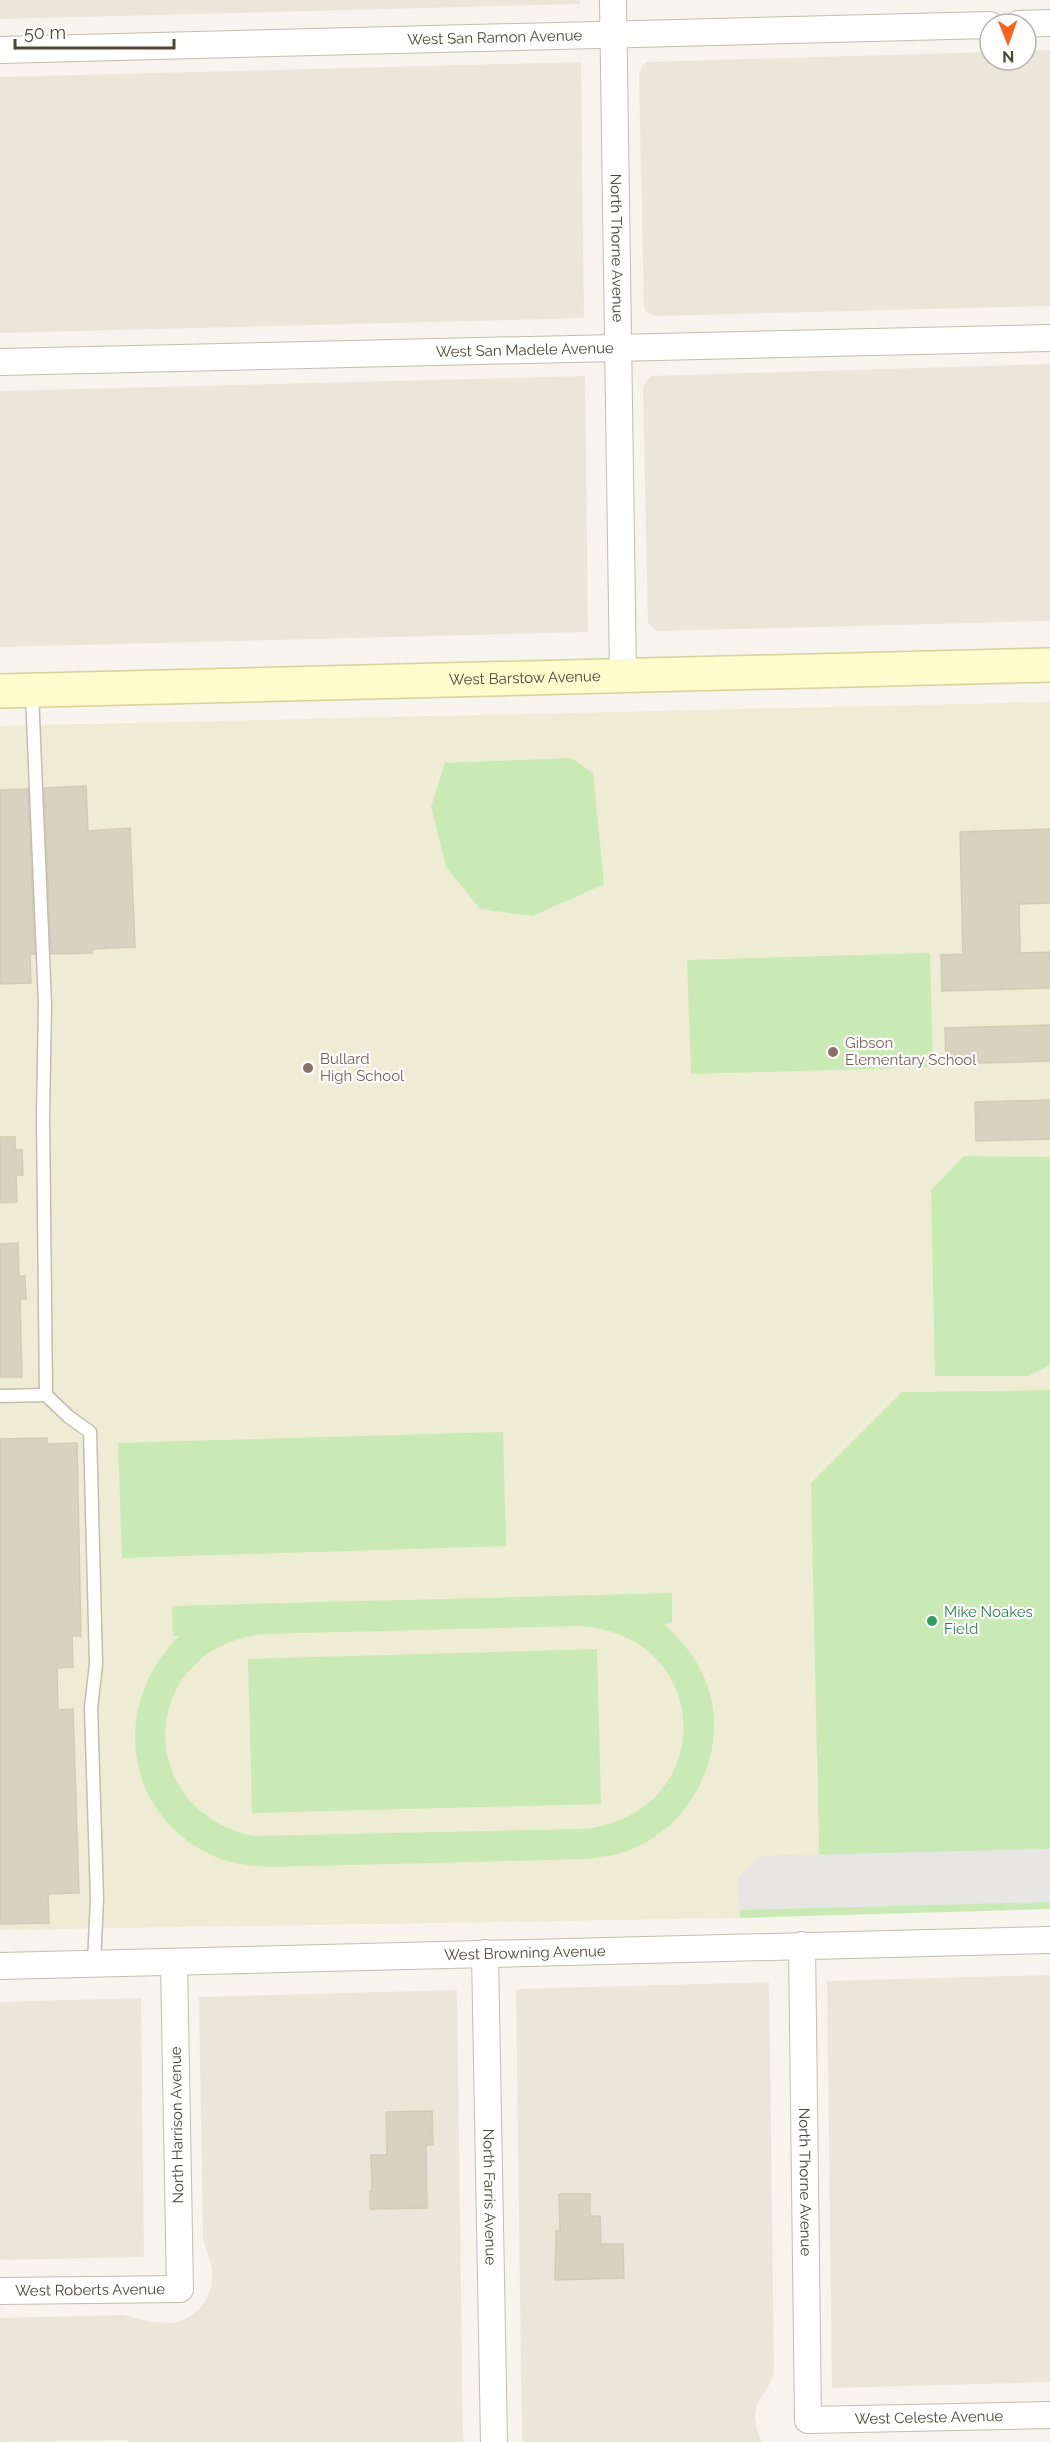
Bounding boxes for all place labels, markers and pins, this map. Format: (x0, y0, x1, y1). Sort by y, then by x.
place label: Gibson Elementary School (845, 1034, 977, 1069)
marker: Gibson Elementary School (826, 1045, 840, 1059)
place label: Bullard High School (320, 1050, 405, 1085)
marker: Bullard High School (301, 1061, 315, 1075)
place label: Mike Noakes Field (944, 1603, 1033, 1638)
marker: Mike Noakes Field (925, 1614, 939, 1628)

